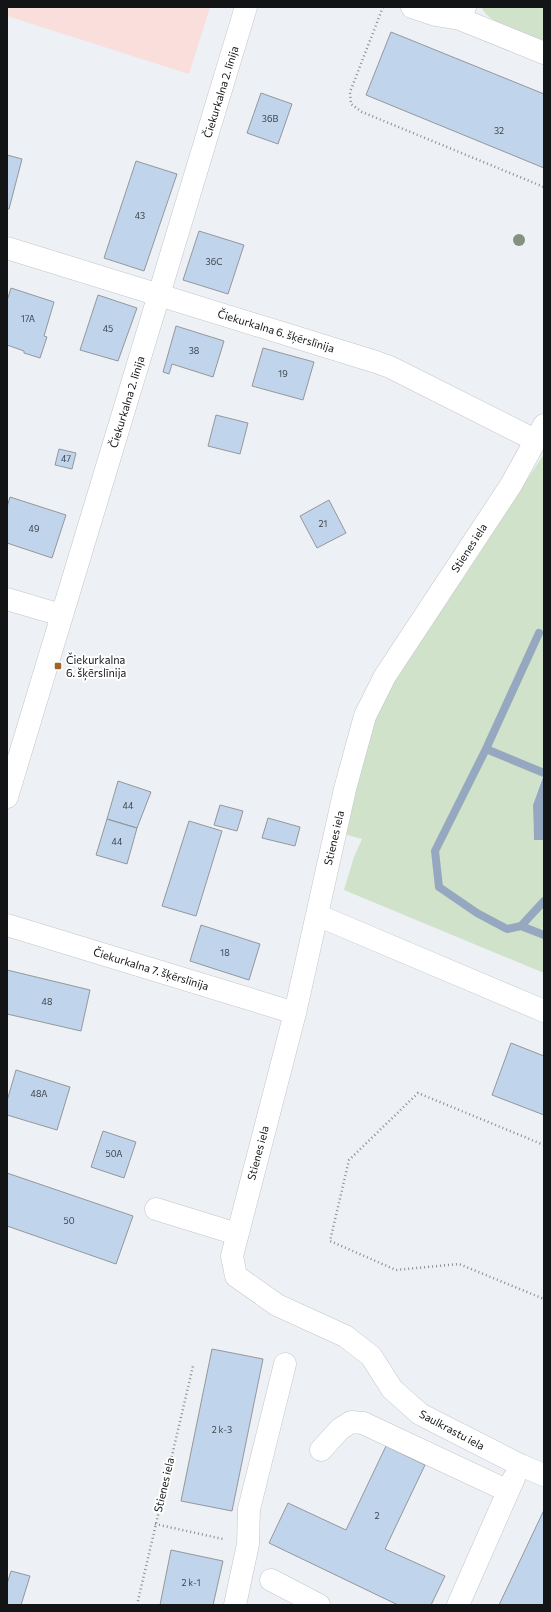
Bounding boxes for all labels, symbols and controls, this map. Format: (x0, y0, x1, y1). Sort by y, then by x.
street label: Čiekurkalna 2. līnija (199, 44, 241, 139)
house number: 36B (262, 113, 278, 124)
house number: 32 (494, 125, 504, 136)
house number: 43 (135, 210, 145, 221)
house number: 36C (206, 256, 222, 267)
street label: Čiekurkalna 6. šķērslīnija (216, 306, 336, 356)
house number: 17A (21, 313, 35, 324)
house number: 45 (103, 323, 113, 334)
house number: 38 (189, 345, 199, 356)
street label: Čiekurkalna 2. līnija (105, 354, 147, 449)
house number: 19 (278, 368, 288, 379)
house number: 47 (61, 453, 71, 464)
house number: 21 (319, 518, 327, 529)
street label: Stienes iela (448, 521, 489, 575)
house number: 49 (29, 523, 39, 534)
place label: Čiekurkalna 6. šķērslīnija (66, 652, 126, 681)
marker: Čiekurkalna 6. šķērslīnija (53, 661, 63, 671)
house number: 44 (123, 800, 134, 811)
street label: Stienes iela (321, 809, 346, 867)
house number: 44 (112, 836, 123, 847)
street label: Čiekurkalna 7. šķērslīnija (91, 944, 211, 994)
house number: 18 (220, 947, 230, 958)
house number: 48 (42, 996, 52, 1007)
house number: 48A (31, 1088, 47, 1099)
street label: Stienes iela (244, 1124, 271, 1182)
house number: 50A (105, 1148, 123, 1159)
house number: 50 (63, 1215, 75, 1226)
street label: Saulkrastu iela (417, 1407, 487, 1452)
house number: 2 k-3 (212, 1424, 232, 1435)
street label: Stienes iela (151, 1456, 176, 1514)
house number: 2 (375, 1510, 380, 1521)
house number: 2 k-1 (181, 1577, 201, 1588)

